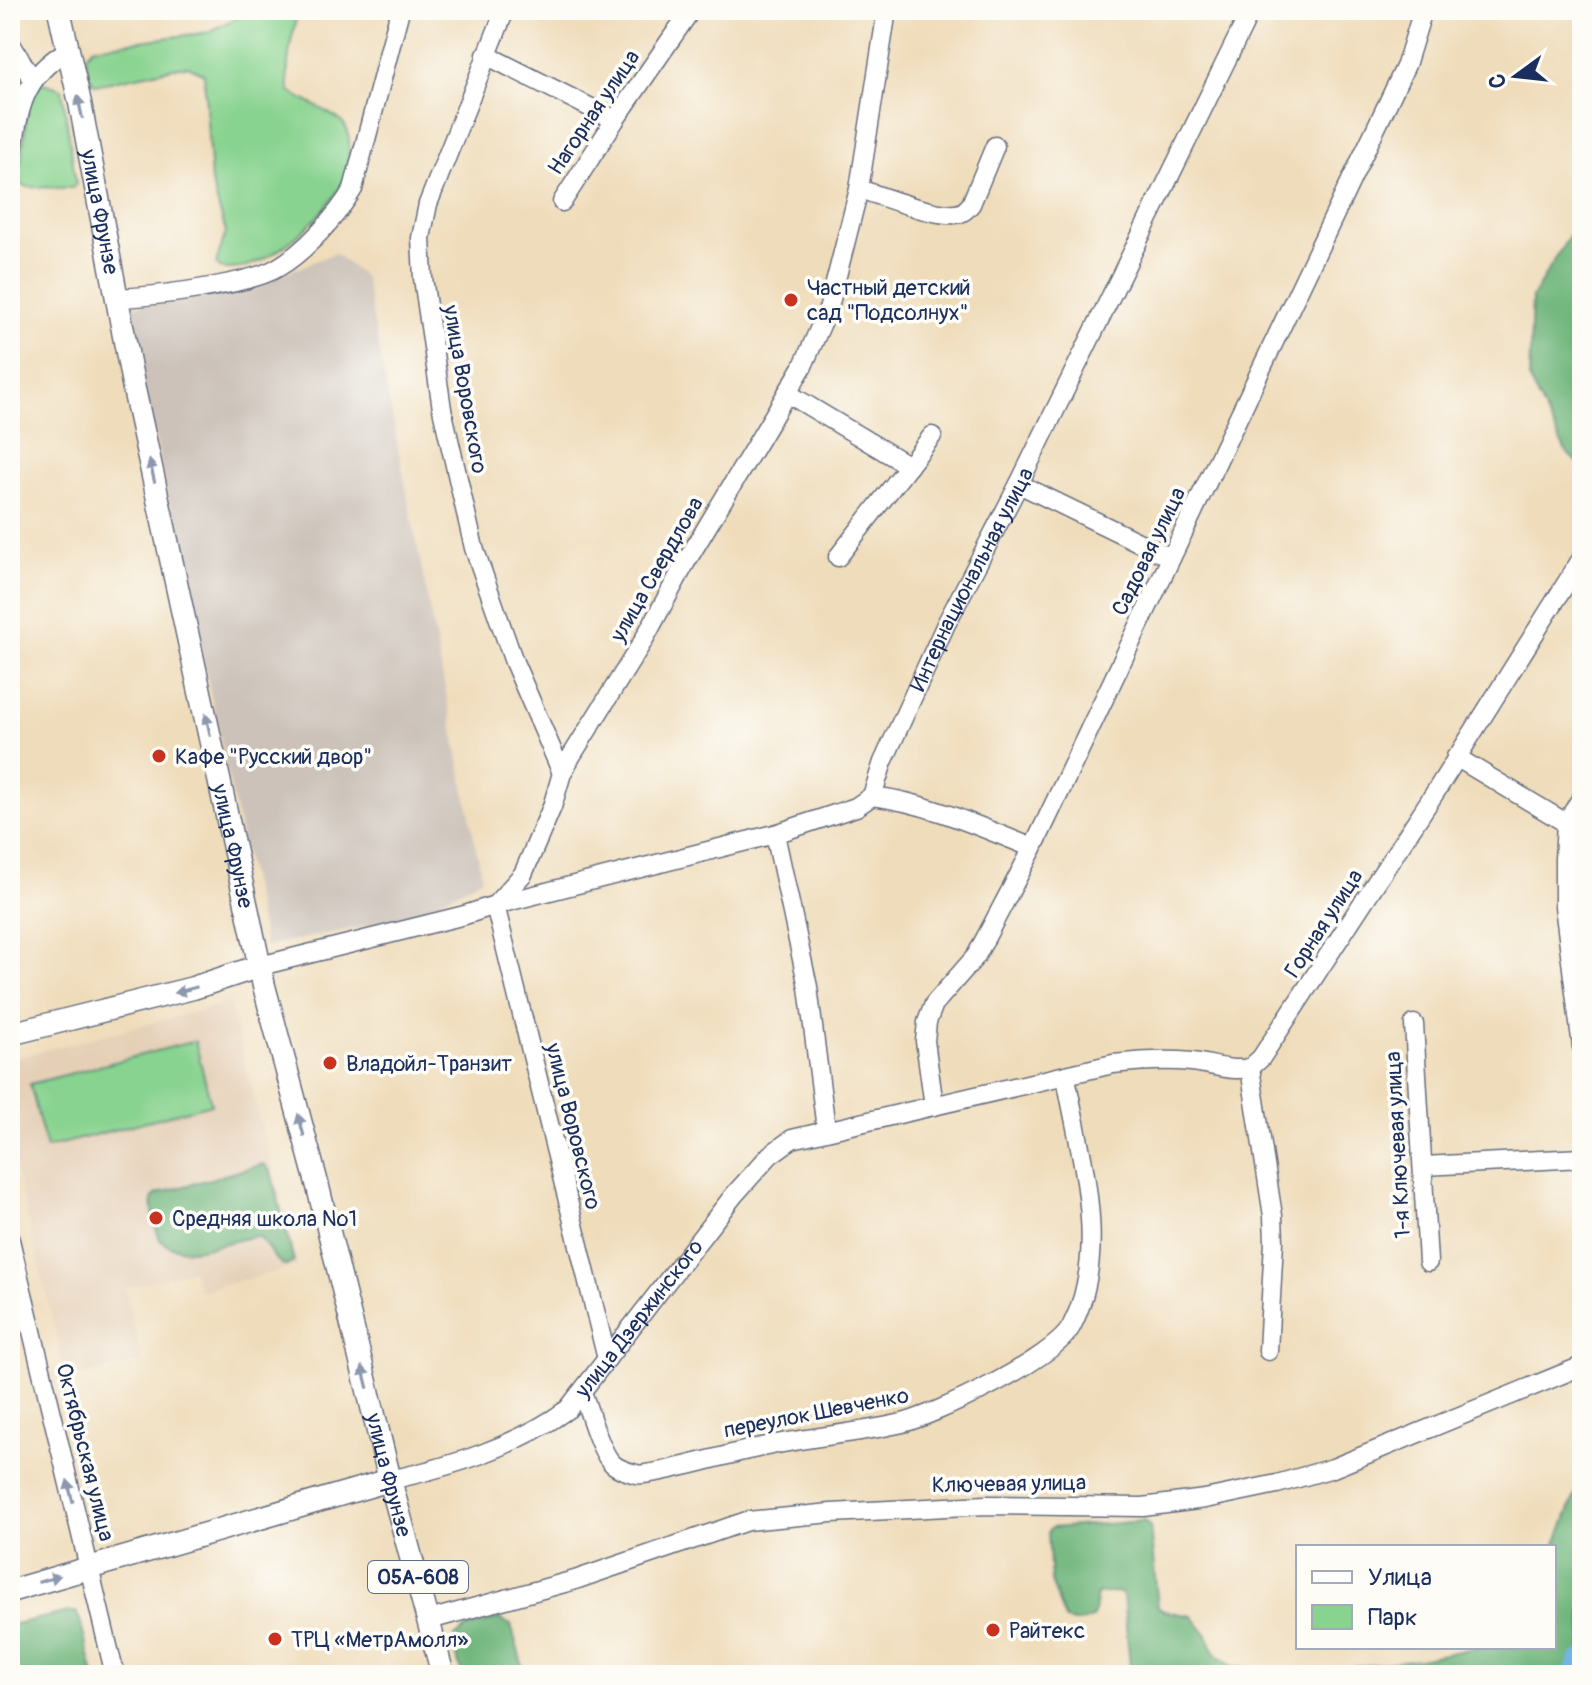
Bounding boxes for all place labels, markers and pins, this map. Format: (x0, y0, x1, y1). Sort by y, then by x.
place label: Частный детский сад "Подсолнух" (807, 274, 971, 327)
marker: Частный детский сад "Подсолнух" (782, 291, 800, 309)
place label: Кафе "Русский двор" (175, 743, 372, 771)
marker: Кафе "Русский двор" (150, 747, 168, 765)
place label: Владойл-Транзит (346, 1050, 512, 1078)
marker: Владойл-Транзит (321, 1054, 339, 1072)
place label: Средняя школа №1 (172, 1205, 357, 1233)
marker: Средняя школа №1 (147, 1209, 165, 1227)
place label: Райтекс (1009, 1617, 1085, 1645)
marker: Райтекс (984, 1621, 1002, 1639)
place label: ТРЦ «МетрАмолл» (291, 1626, 468, 1654)
marker: ТРЦ «МетрАмолл» (266, 1630, 284, 1648)

